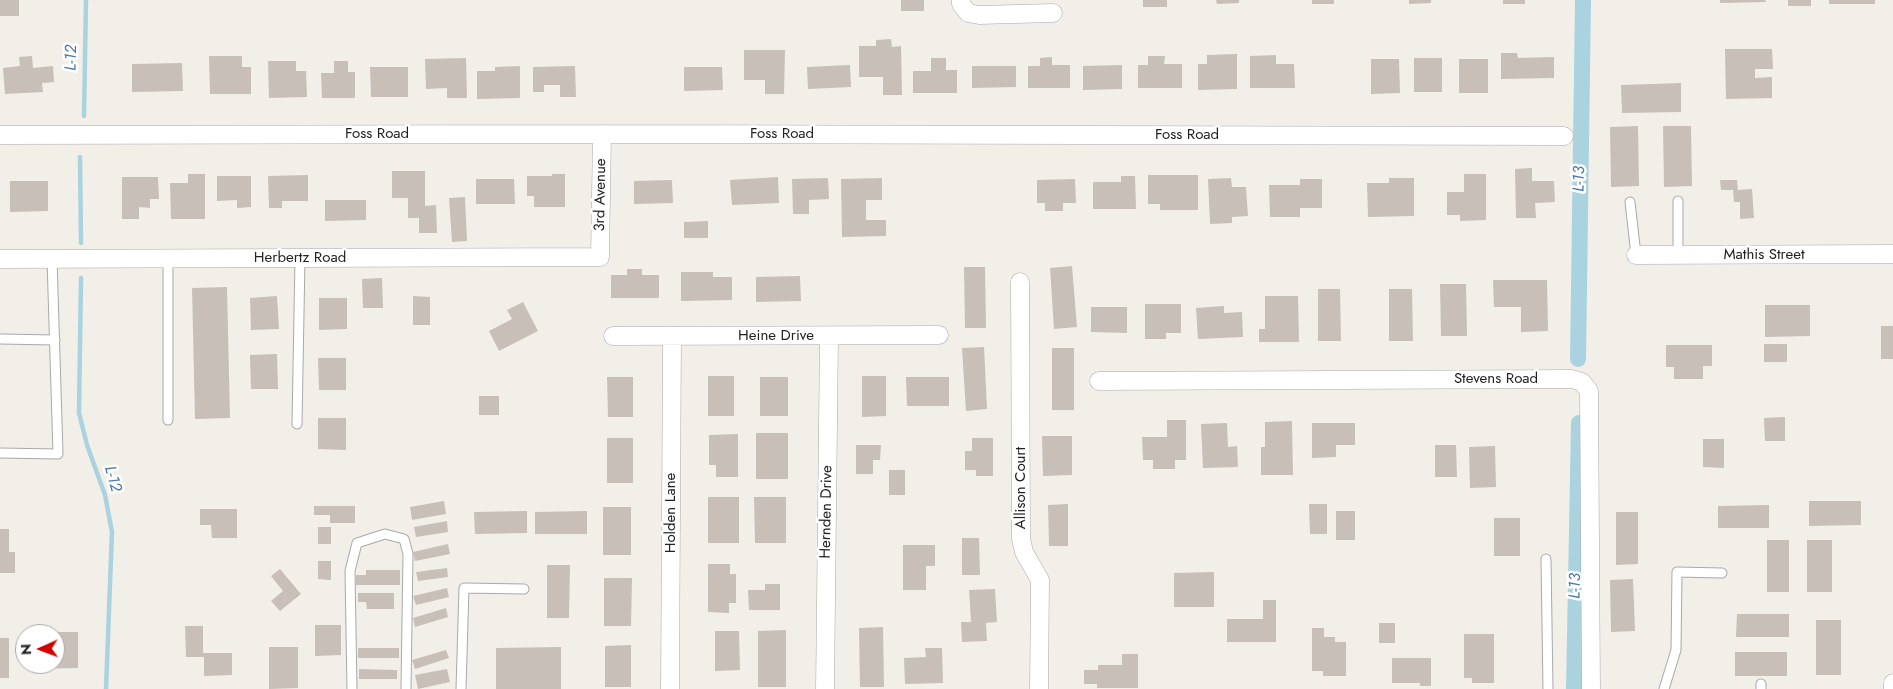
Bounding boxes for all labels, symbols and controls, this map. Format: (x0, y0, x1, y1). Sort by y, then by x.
water label: L-12 (62, 45, 82, 71)
street label: Foss Road (345, 125, 409, 143)
street label: Foss Road (750, 125, 814, 143)
street label: Foss Road (1155, 126, 1219, 144)
street label: 3rd Avenue (591, 158, 611, 232)
water label: L-13 (1570, 166, 1590, 192)
street label: Mathis Street (1723, 246, 1805, 264)
street label: Herbertz Road (254, 249, 346, 267)
street label: Heine Drive (738, 327, 814, 345)
street label: Stevens Road (1454, 370, 1538, 388)
street label: Allison Court (1012, 447, 1030, 529)
water label: L-12 (99, 464, 125, 494)
street label: Hernden Drive (817, 465, 837, 559)
street label: Holden Lane (662, 473, 680, 553)
water label: L-13 (1566, 573, 1586, 599)
north arrow (15, 624, 65, 674)
text: N (16, 644, 36, 655)

